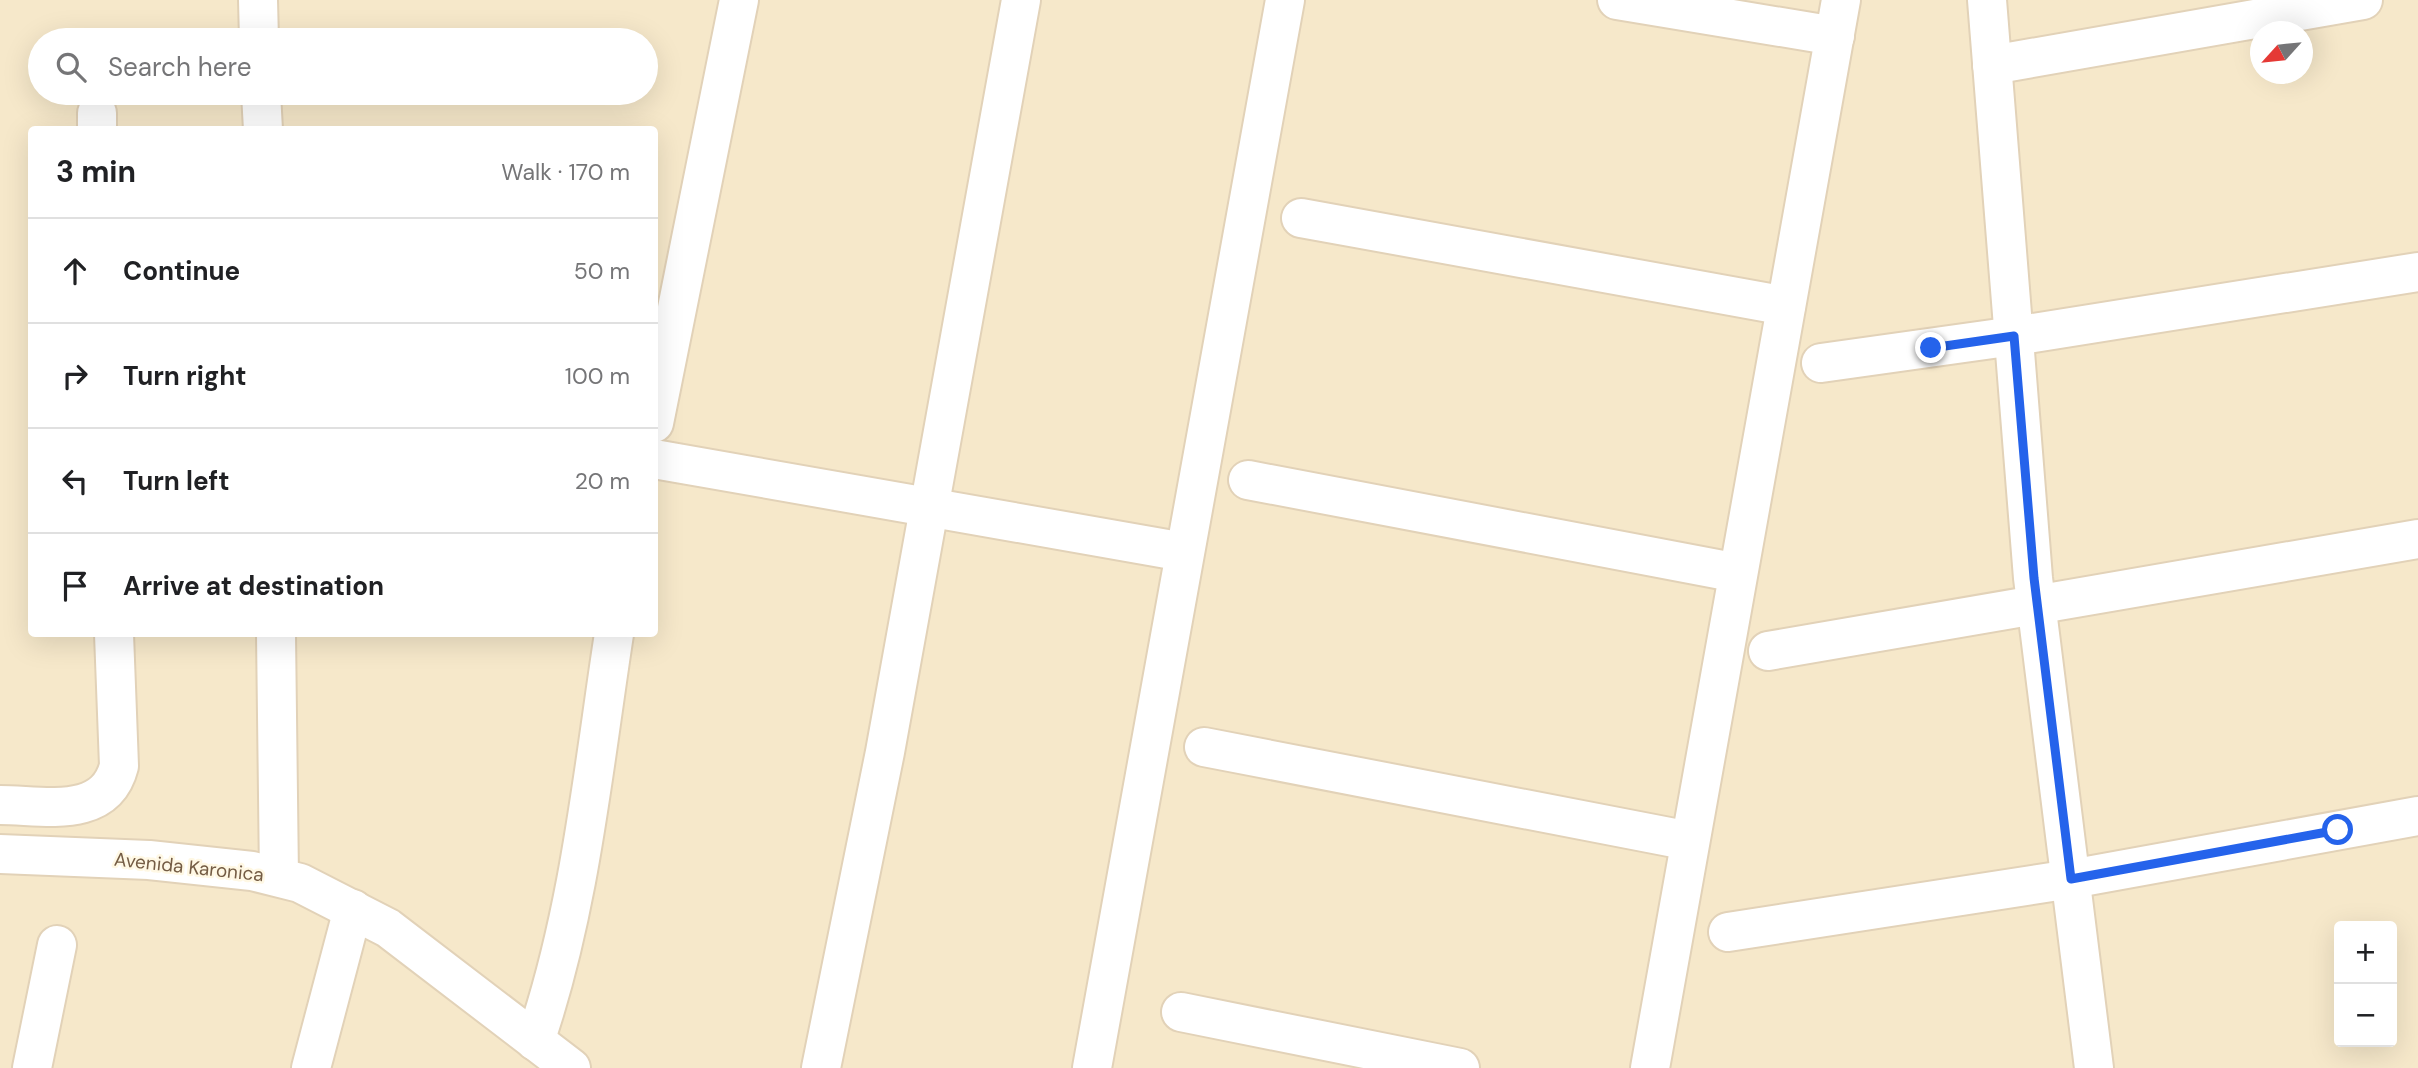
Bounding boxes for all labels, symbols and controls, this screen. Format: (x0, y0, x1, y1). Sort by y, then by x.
north arrow (2250, 21, 2313, 84)
search box (28, 28, 658, 105)
icon: search (52, 48, 90, 86)
text: Search here (108, 50, 251, 84)
text: 3 min (56, 152, 136, 191)
text: Walk · 170 m (501, 157, 630, 187)
icon: ahead (56, 252, 94, 290)
text: Continue (123, 254, 240, 288)
text: 50 m (574, 256, 630, 286)
route end (1915, 332, 1946, 363)
icon: right (56, 357, 94, 395)
text: Turn right (123, 359, 247, 393)
text: 100 m (565, 361, 630, 391)
icon: left (56, 462, 94, 500)
text: Turn left (123, 464, 230, 498)
text: 20 m (575, 466, 630, 496)
icon: arrive (56, 567, 94, 605)
text: Arrive at destination (123, 569, 384, 603)
route start (2322, 814, 2353, 845)
street label: Avenida Karonica (113, 847, 265, 887)
map controls (2334, 921, 2397, 1047)
button: + (2334, 921, 2397, 984)
button: − (2334, 984, 2397, 1047)

